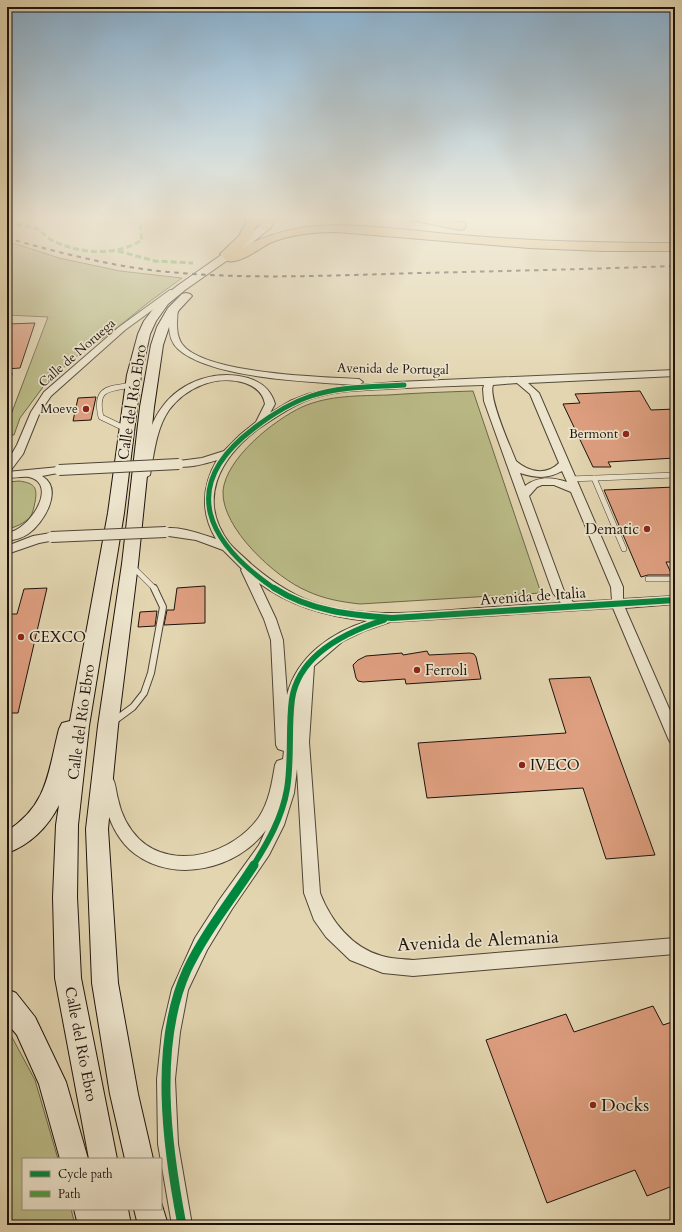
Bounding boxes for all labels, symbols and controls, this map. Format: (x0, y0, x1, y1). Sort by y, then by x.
street label: Calle de Noruega (35, 314, 120, 392)
street label: Calle del Río Ebro (113, 343, 151, 461)
street label: Avenida de Portugal (337, 359, 450, 379)
place label: Moeve (40, 400, 78, 418)
marker: Moeve (81, 404, 91, 414)
place label: Bermont (569, 425, 618, 443)
marker: Bermont (621, 429, 631, 439)
place label: Dematic (585, 519, 639, 539)
marker: Dematic (642, 524, 652, 534)
street label: Avenida de Italia (479, 582, 587, 610)
place label: CEXCO (29, 627, 86, 647)
marker: CEXCO (16, 632, 26, 642)
place label: Ferroli (425, 660, 467, 680)
street label: Calle del Río Ebro (63, 663, 99, 781)
marker: Ferroli (412, 665, 422, 675)
place label: IVECO (530, 755, 580, 775)
marker: IVECO (517, 760, 527, 770)
street label: Avenida de Alemania (397, 924, 560, 958)
street label: Calle del Río Ebro (60, 985, 102, 1103)
place label: Docks (601, 1093, 649, 1118)
marker: Docks (588, 1100, 598, 1110)
legend (22, 1158, 162, 1210)
text: Cycle path (58, 1166, 113, 1182)
text: Path (58, 1186, 81, 1202)

